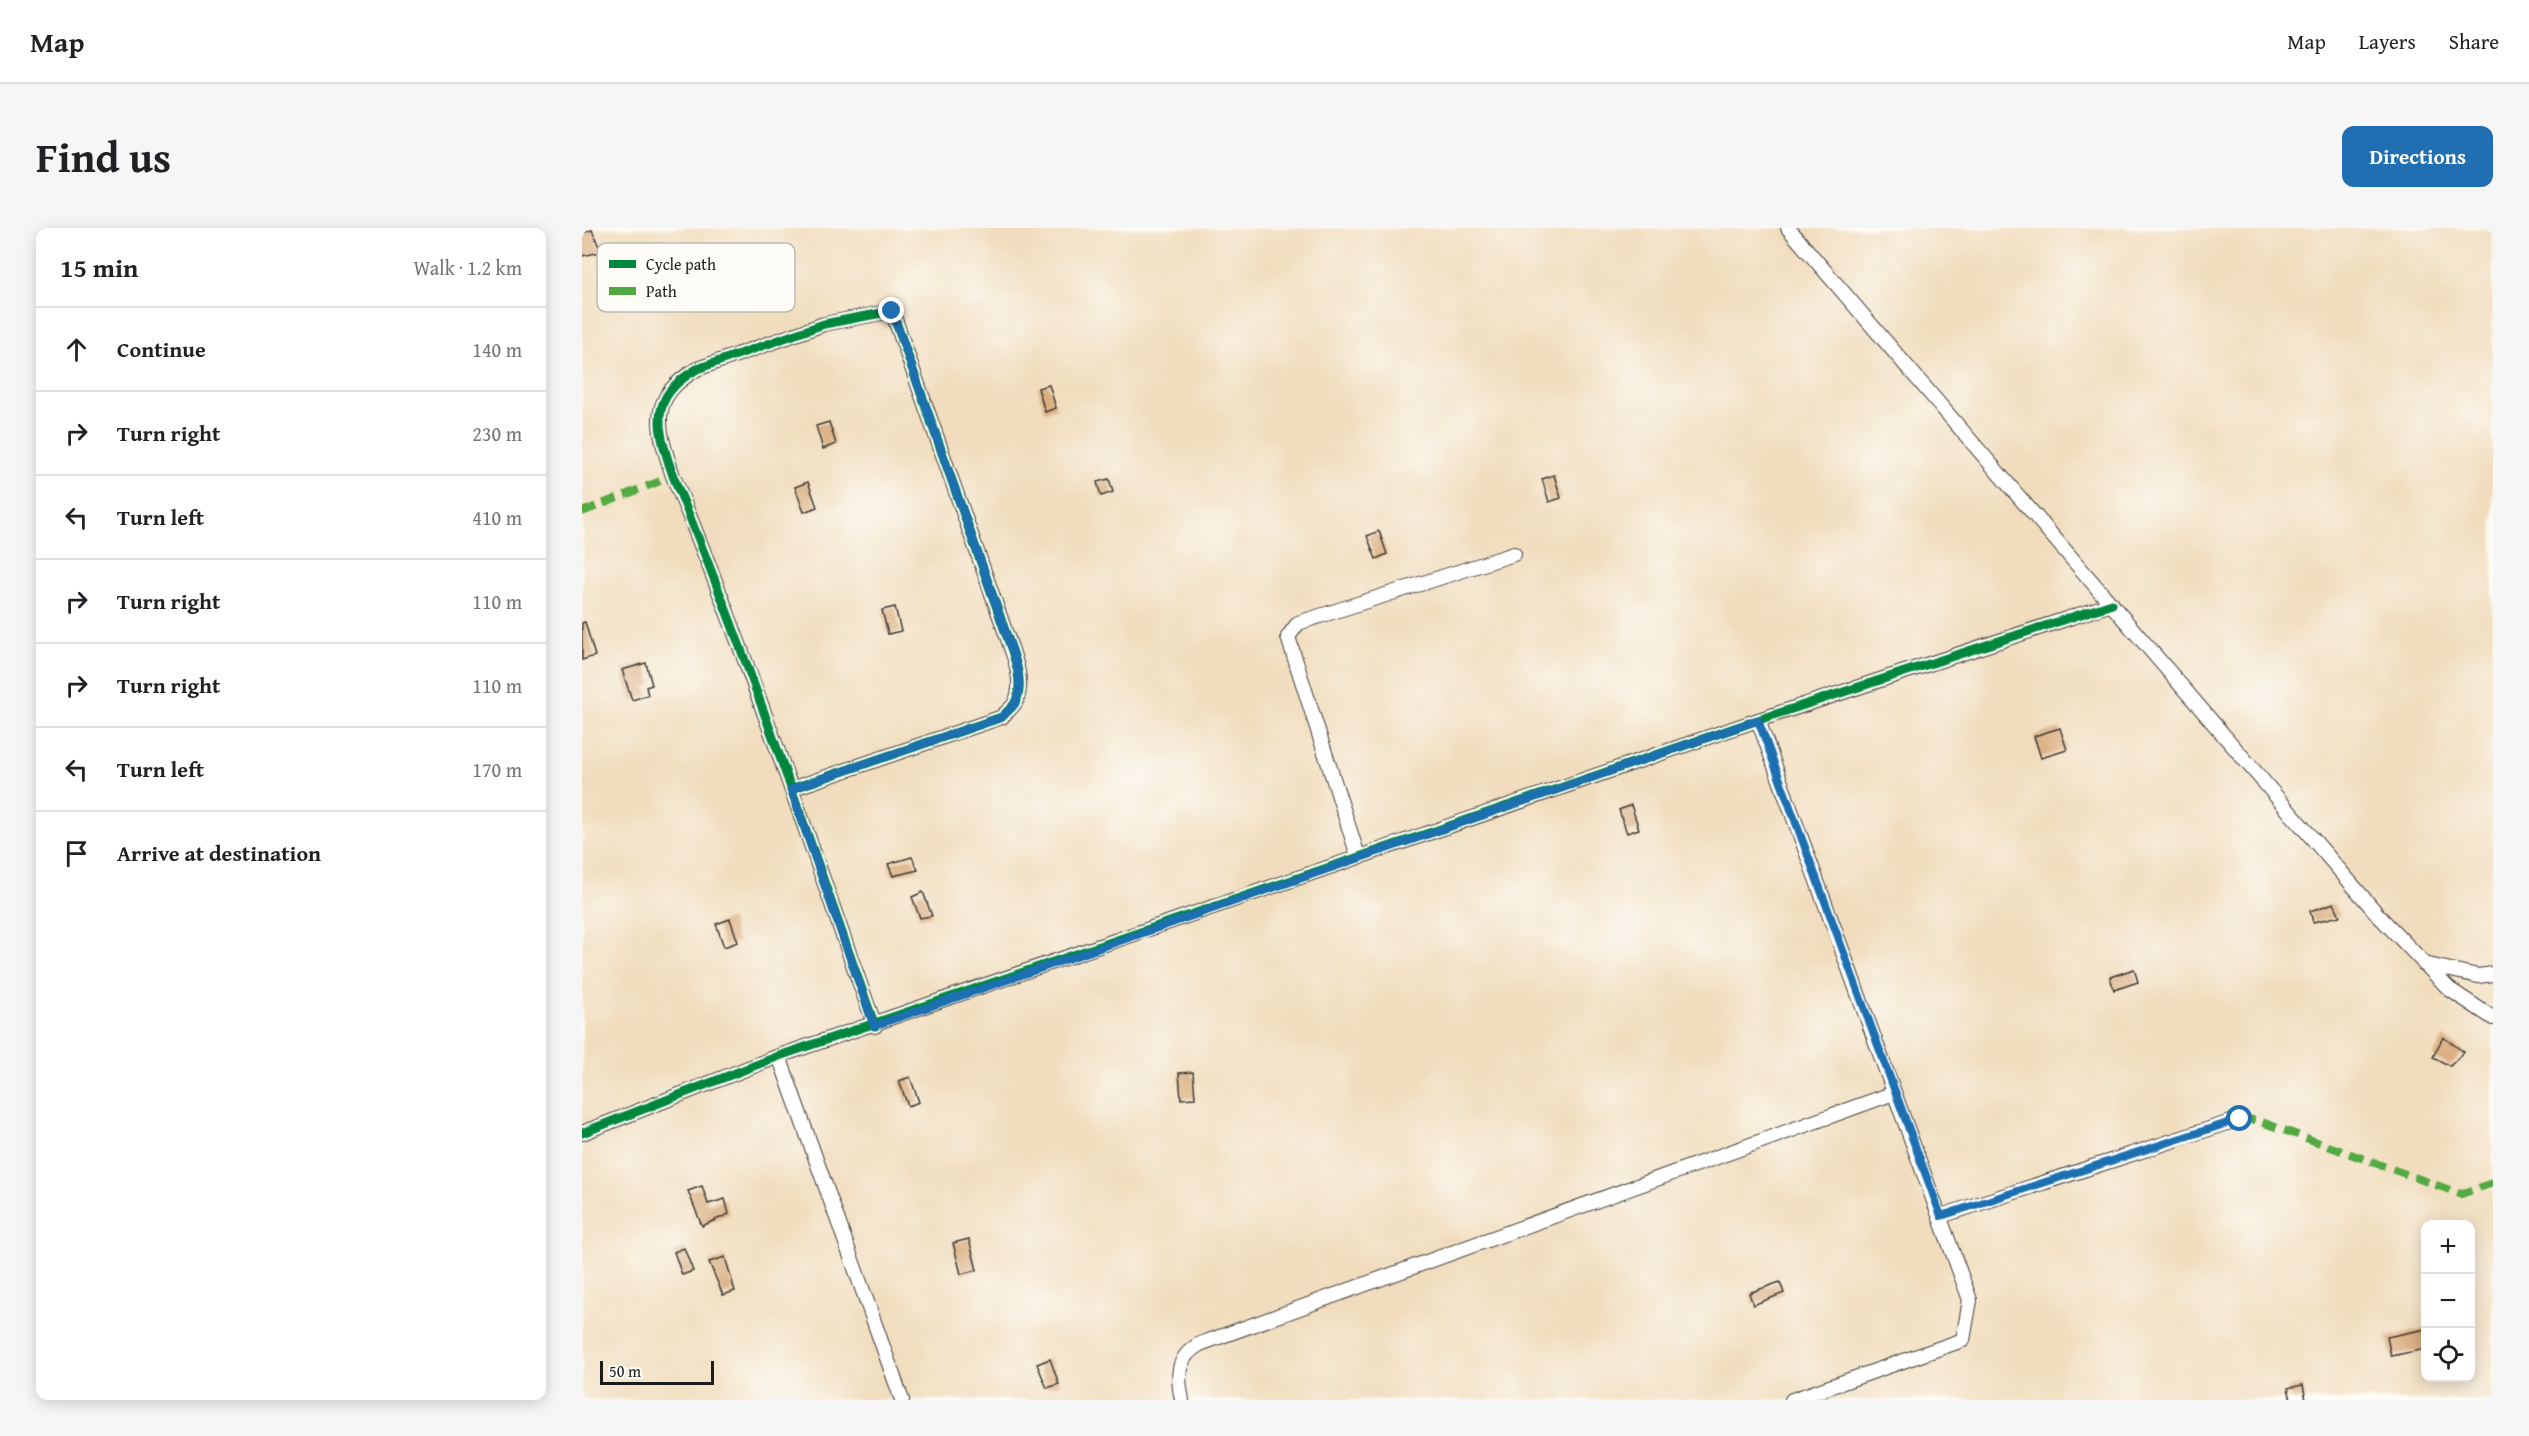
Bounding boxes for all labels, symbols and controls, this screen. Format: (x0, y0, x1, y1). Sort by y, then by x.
text: Map (30, 21, 84, 62)
text: Map (2287, 26, 2326, 57)
text: Layers (2359, 26, 2416, 57)
text: Share (2449, 26, 2499, 57)
text: Find us (36, 126, 171, 187)
button: Directions (2342, 126, 2493, 187)
legend (597, 243, 795, 312)
text: 15 min (60, 248, 138, 287)
text: Cycle path (646, 252, 716, 276)
text: Walk · 1.2 km (413, 253, 522, 282)
text: Path (646, 279, 677, 303)
route end (878, 297, 904, 323)
icon: ahead (60, 333, 93, 366)
text: Continue (117, 333, 206, 365)
text: 140 m (472, 335, 522, 364)
icon: right (60, 417, 93, 450)
text: Turn right (117, 417, 220, 449)
text: 230 m (472, 419, 522, 448)
icon: left (60, 501, 93, 534)
text: Turn left (117, 501, 204, 533)
text: 410 m (472, 503, 522, 532)
icon: right (60, 585, 93, 618)
text: Turn right (117, 585, 220, 617)
text: 110 m (472, 587, 522, 616)
icon: right (60, 669, 93, 702)
text: Turn right (117, 669, 220, 701)
text: 110 m (472, 671, 522, 700)
icon: left (60, 753, 93, 786)
text: Turn left (117, 753, 204, 785)
text: 170 m (472, 755, 522, 784)
icon: arrive (60, 837, 93, 870)
text: Arrive at destination (117, 837, 321, 869)
route start (2226, 1105, 2252, 1131)
map controls (2421, 1220, 2475, 1382)
button: + (2421, 1220, 2475, 1274)
button: − (2421, 1274, 2475, 1328)
button: locate (2421, 1328, 2475, 1382)
scale bar (600, 1358, 714, 1386)
text: 50 m (609, 1359, 641, 1383)

